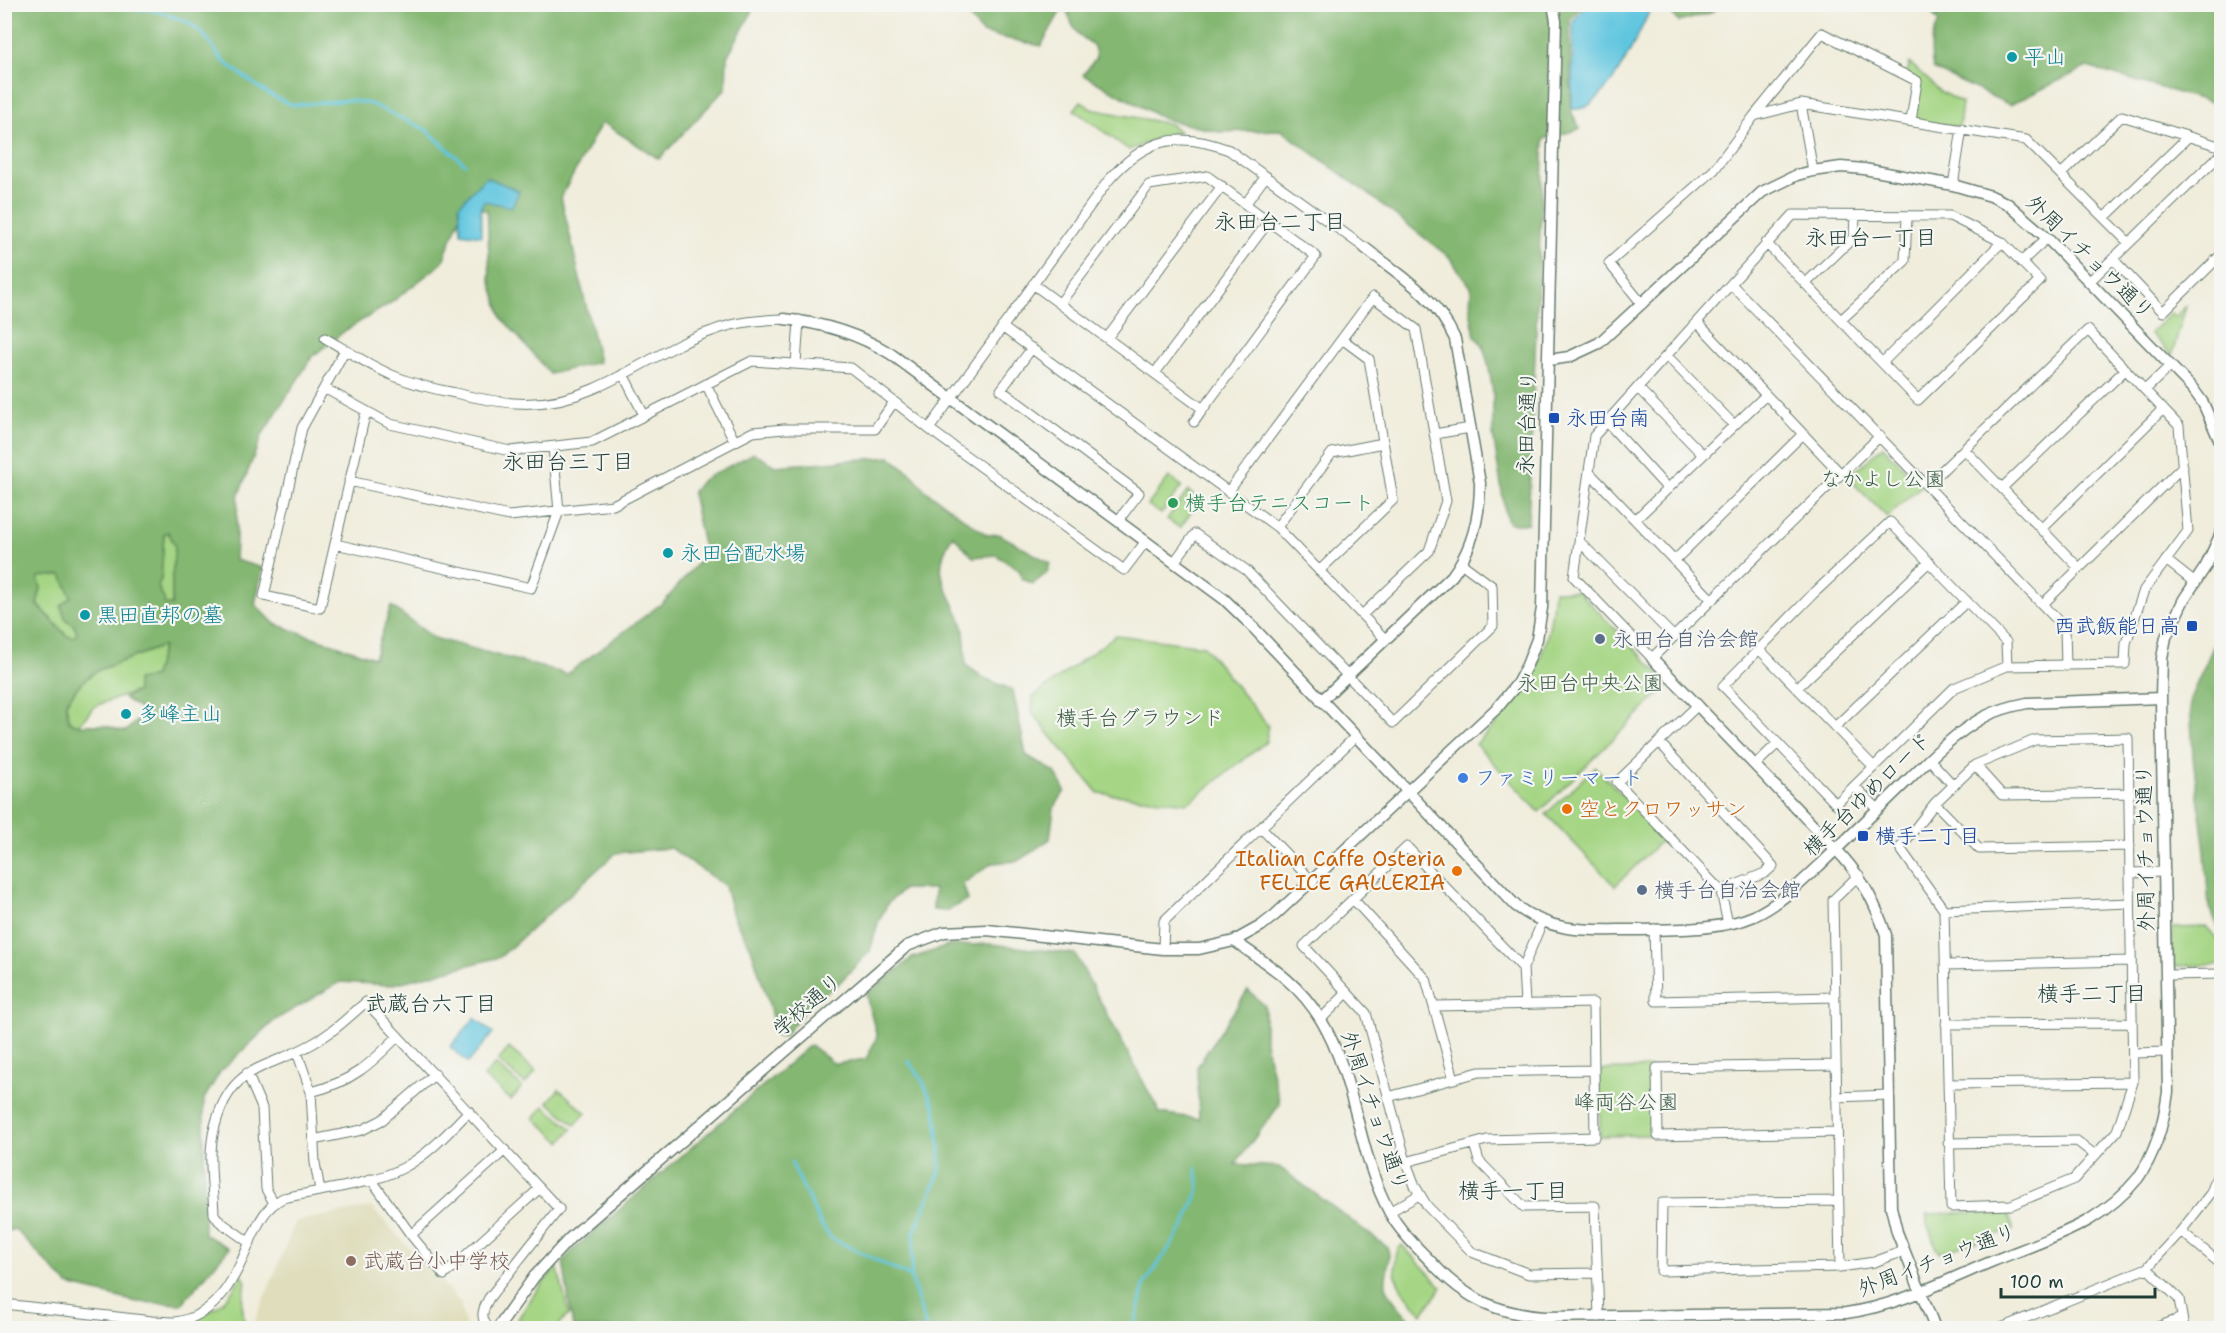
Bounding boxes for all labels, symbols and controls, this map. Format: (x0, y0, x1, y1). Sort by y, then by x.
place label: 平山 (2024, 43, 2066, 71)
marker: 平山 (2005, 50, 2019, 64)
street label: 外周イチョウ通り (2020, 189, 2160, 325)
district label: 永田台二丁目 (1214, 207, 1346, 236)
district label: 永田台一丁目 (1805, 223, 1937, 252)
street label: 永田台通り (1511, 370, 1543, 476)
place label: 永田台南 (1566, 404, 1650, 432)
marker: 永田台南 (1547, 411, 1561, 425)
district label: 永田台三丁目 (502, 447, 634, 476)
park label: なかよし公園 (1820, 465, 1946, 493)
place label: 横手台テニスコート (1185, 489, 1374, 517)
marker: 横手台テニスコート (1166, 496, 1180, 510)
place label: 永田台配水場 (680, 539, 806, 567)
marker: 永田台配水場 (661, 546, 675, 560)
place label: 黒田直邦の墓 (97, 601, 223, 629)
marker: 黒田直邦の墓 (78, 608, 92, 622)
place label: 西武飯能日高 (2054, 612, 2180, 640)
marker: 西武飯能日高 (2185, 619, 2199, 633)
place label: 永田台自治会館 (1612, 625, 1759, 653)
marker: 永田台自治会館 (1593, 632, 1607, 646)
park label: 永田台中央公園 (1517, 669, 1664, 697)
place label: 多峰主山 (138, 700, 222, 728)
park label: 横手台グラウンド (1056, 704, 1224, 732)
marker: 多峰主山 (119, 707, 133, 721)
street label: 横手台ゆめロード (1797, 726, 1937, 862)
place label: ファミリーマート (1475, 764, 1643, 792)
street label: 外周イチョウ通り (2130, 764, 2160, 932)
marker: ファミリーマート (1456, 771, 1470, 785)
place label: 空とクロワッサン (1579, 795, 1747, 823)
marker: 空とクロワッサン (1560, 802, 1574, 816)
place label: 横手二丁目 (1875, 822, 1980, 850)
marker: 横手二丁目 (1856, 829, 1870, 843)
place label: Italian Caffe Osteria FELICE GALLERIA (1235, 845, 1445, 897)
marker: Italian Caffe Osteria FELICE GALLERIA (1450, 864, 1464, 878)
place label: 横手台自治会館 (1654, 876, 1801, 904)
marker: 横手台自治会館 (1635, 883, 1649, 897)
street label: 学校通り (766, 967, 848, 1043)
district label: 横手二丁目 (2037, 979, 2147, 1008)
district label: 武蔵台六丁目 (365, 989, 497, 1018)
street label: 外周イチョウ通り (1334, 1027, 1416, 1195)
park label: 峰両谷公園 (1574, 1088, 1679, 1116)
district label: 横手一丁目 (1458, 1176, 1568, 1205)
street label: 外周イチョウ通り (1854, 1217, 2020, 1303)
place label: 武蔵台小中学校 (363, 1247, 510, 1275)
marker: 武蔵台小中学校 (344, 1254, 358, 1268)
scale bar (2001, 1261, 2156, 1299)
text: 100 m (2010, 1270, 2064, 1294)

